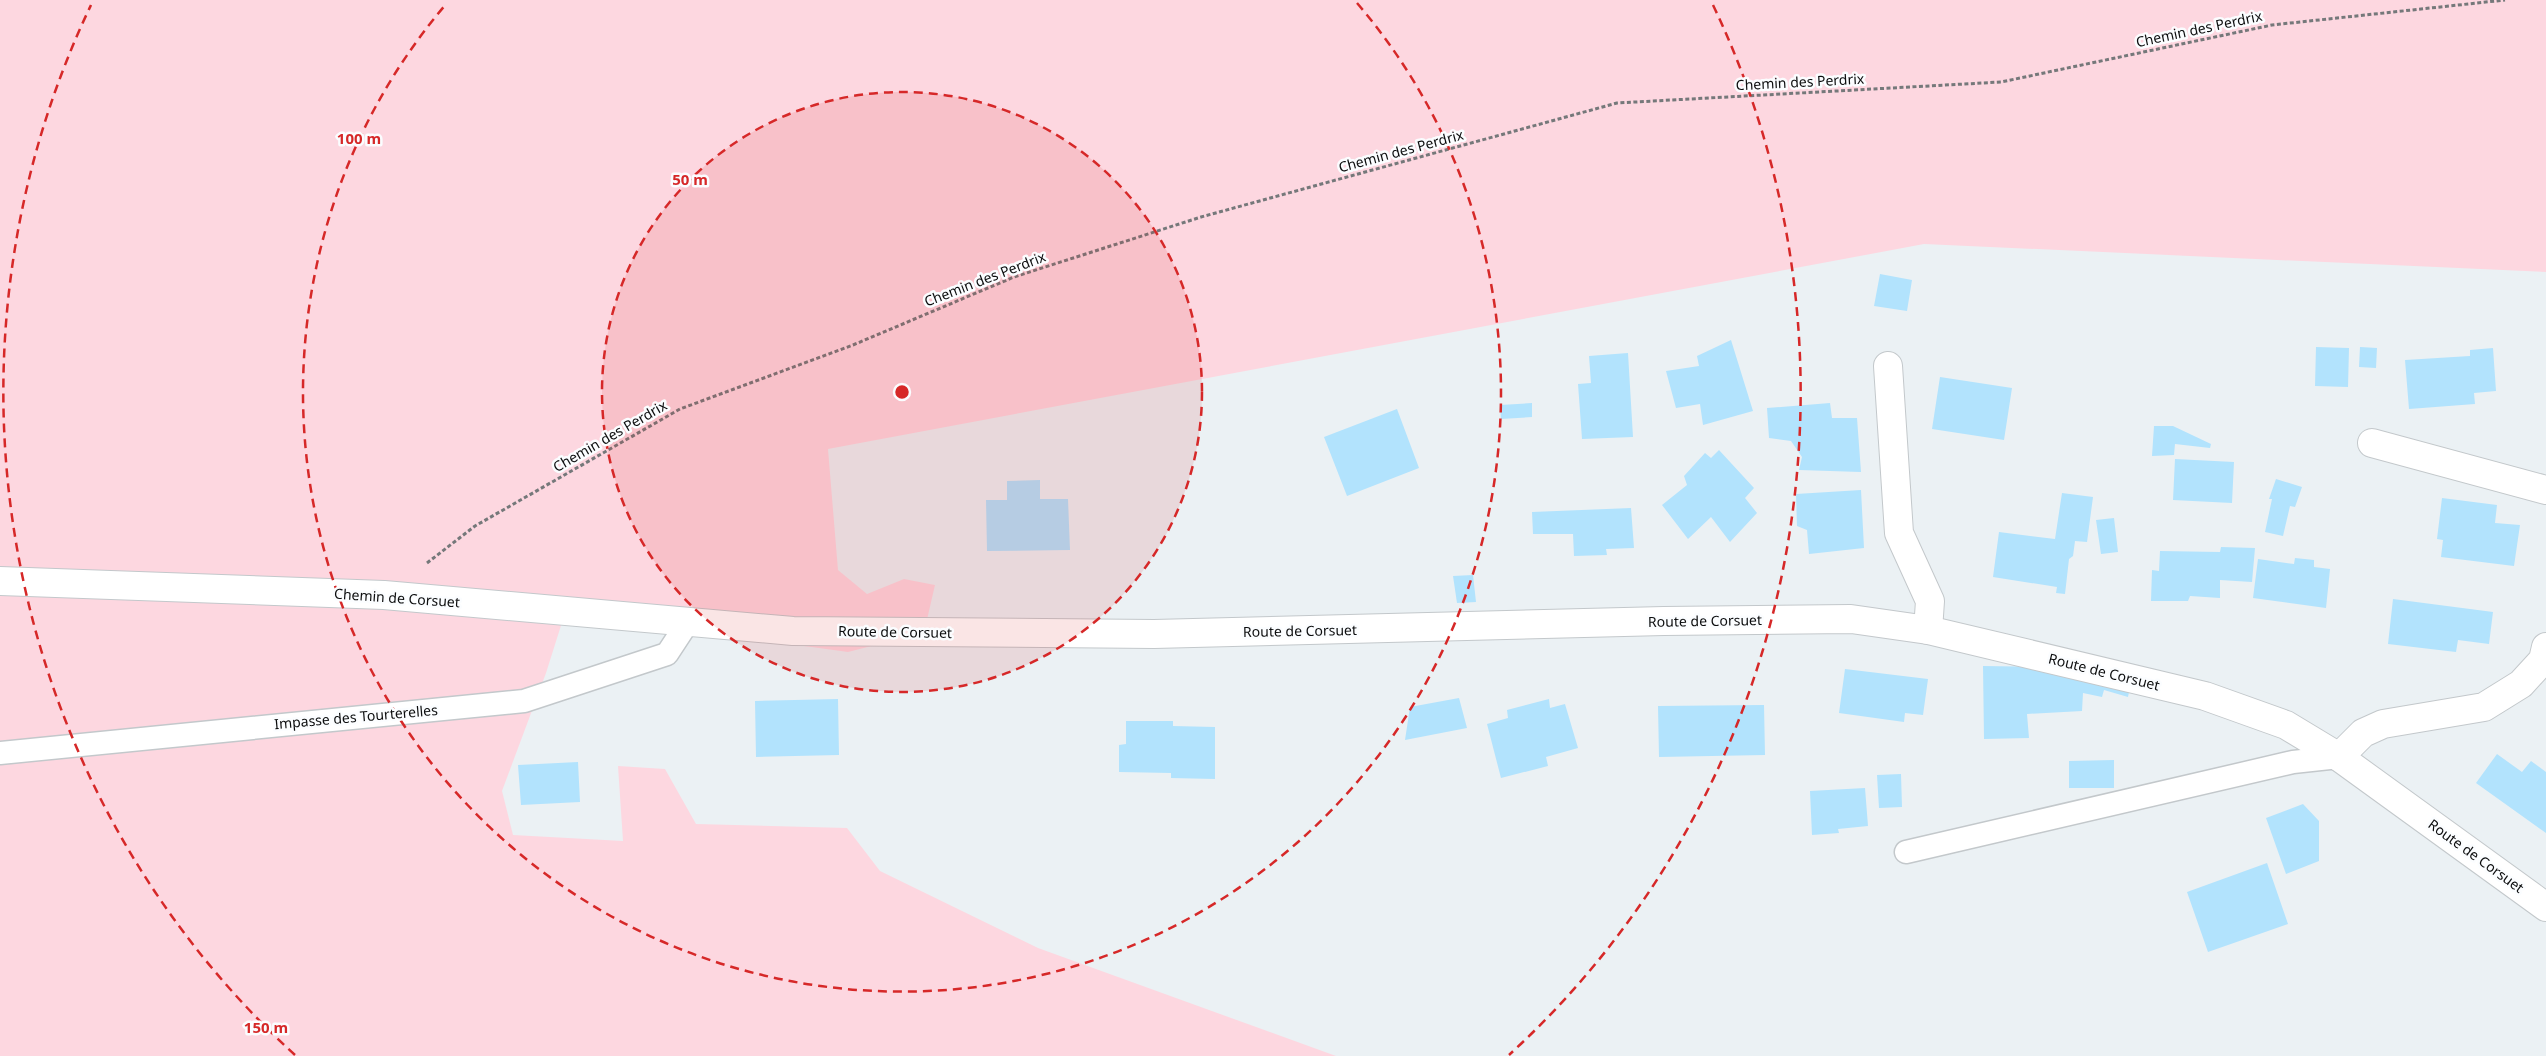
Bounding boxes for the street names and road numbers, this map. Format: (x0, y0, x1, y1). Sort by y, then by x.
street label: Chemin des Perdrix (2134, 6, 2264, 51)
street label: Chemin des Perdrix (1735, 69, 1865, 94)
street label: Chemin des Perdrix (1336, 125, 1466, 176)
street label: Chemin des Perdrix (921, 246, 1049, 310)
street label: Chemin des Perdrix (549, 395, 671, 476)
street label: Chemin de Corsuet (334, 584, 461, 611)
street label: Route de Corsuet (1648, 610, 1762, 631)
street label: Route de Corsuet (1243, 620, 1357, 641)
street label: Route de Corsuet (838, 621, 952, 642)
street label: Route de Corsuet (2047, 649, 2162, 695)
street label: Impasse des Tourterelles (273, 700, 439, 733)
street label: Route de Corsuet (2425, 814, 2528, 897)

